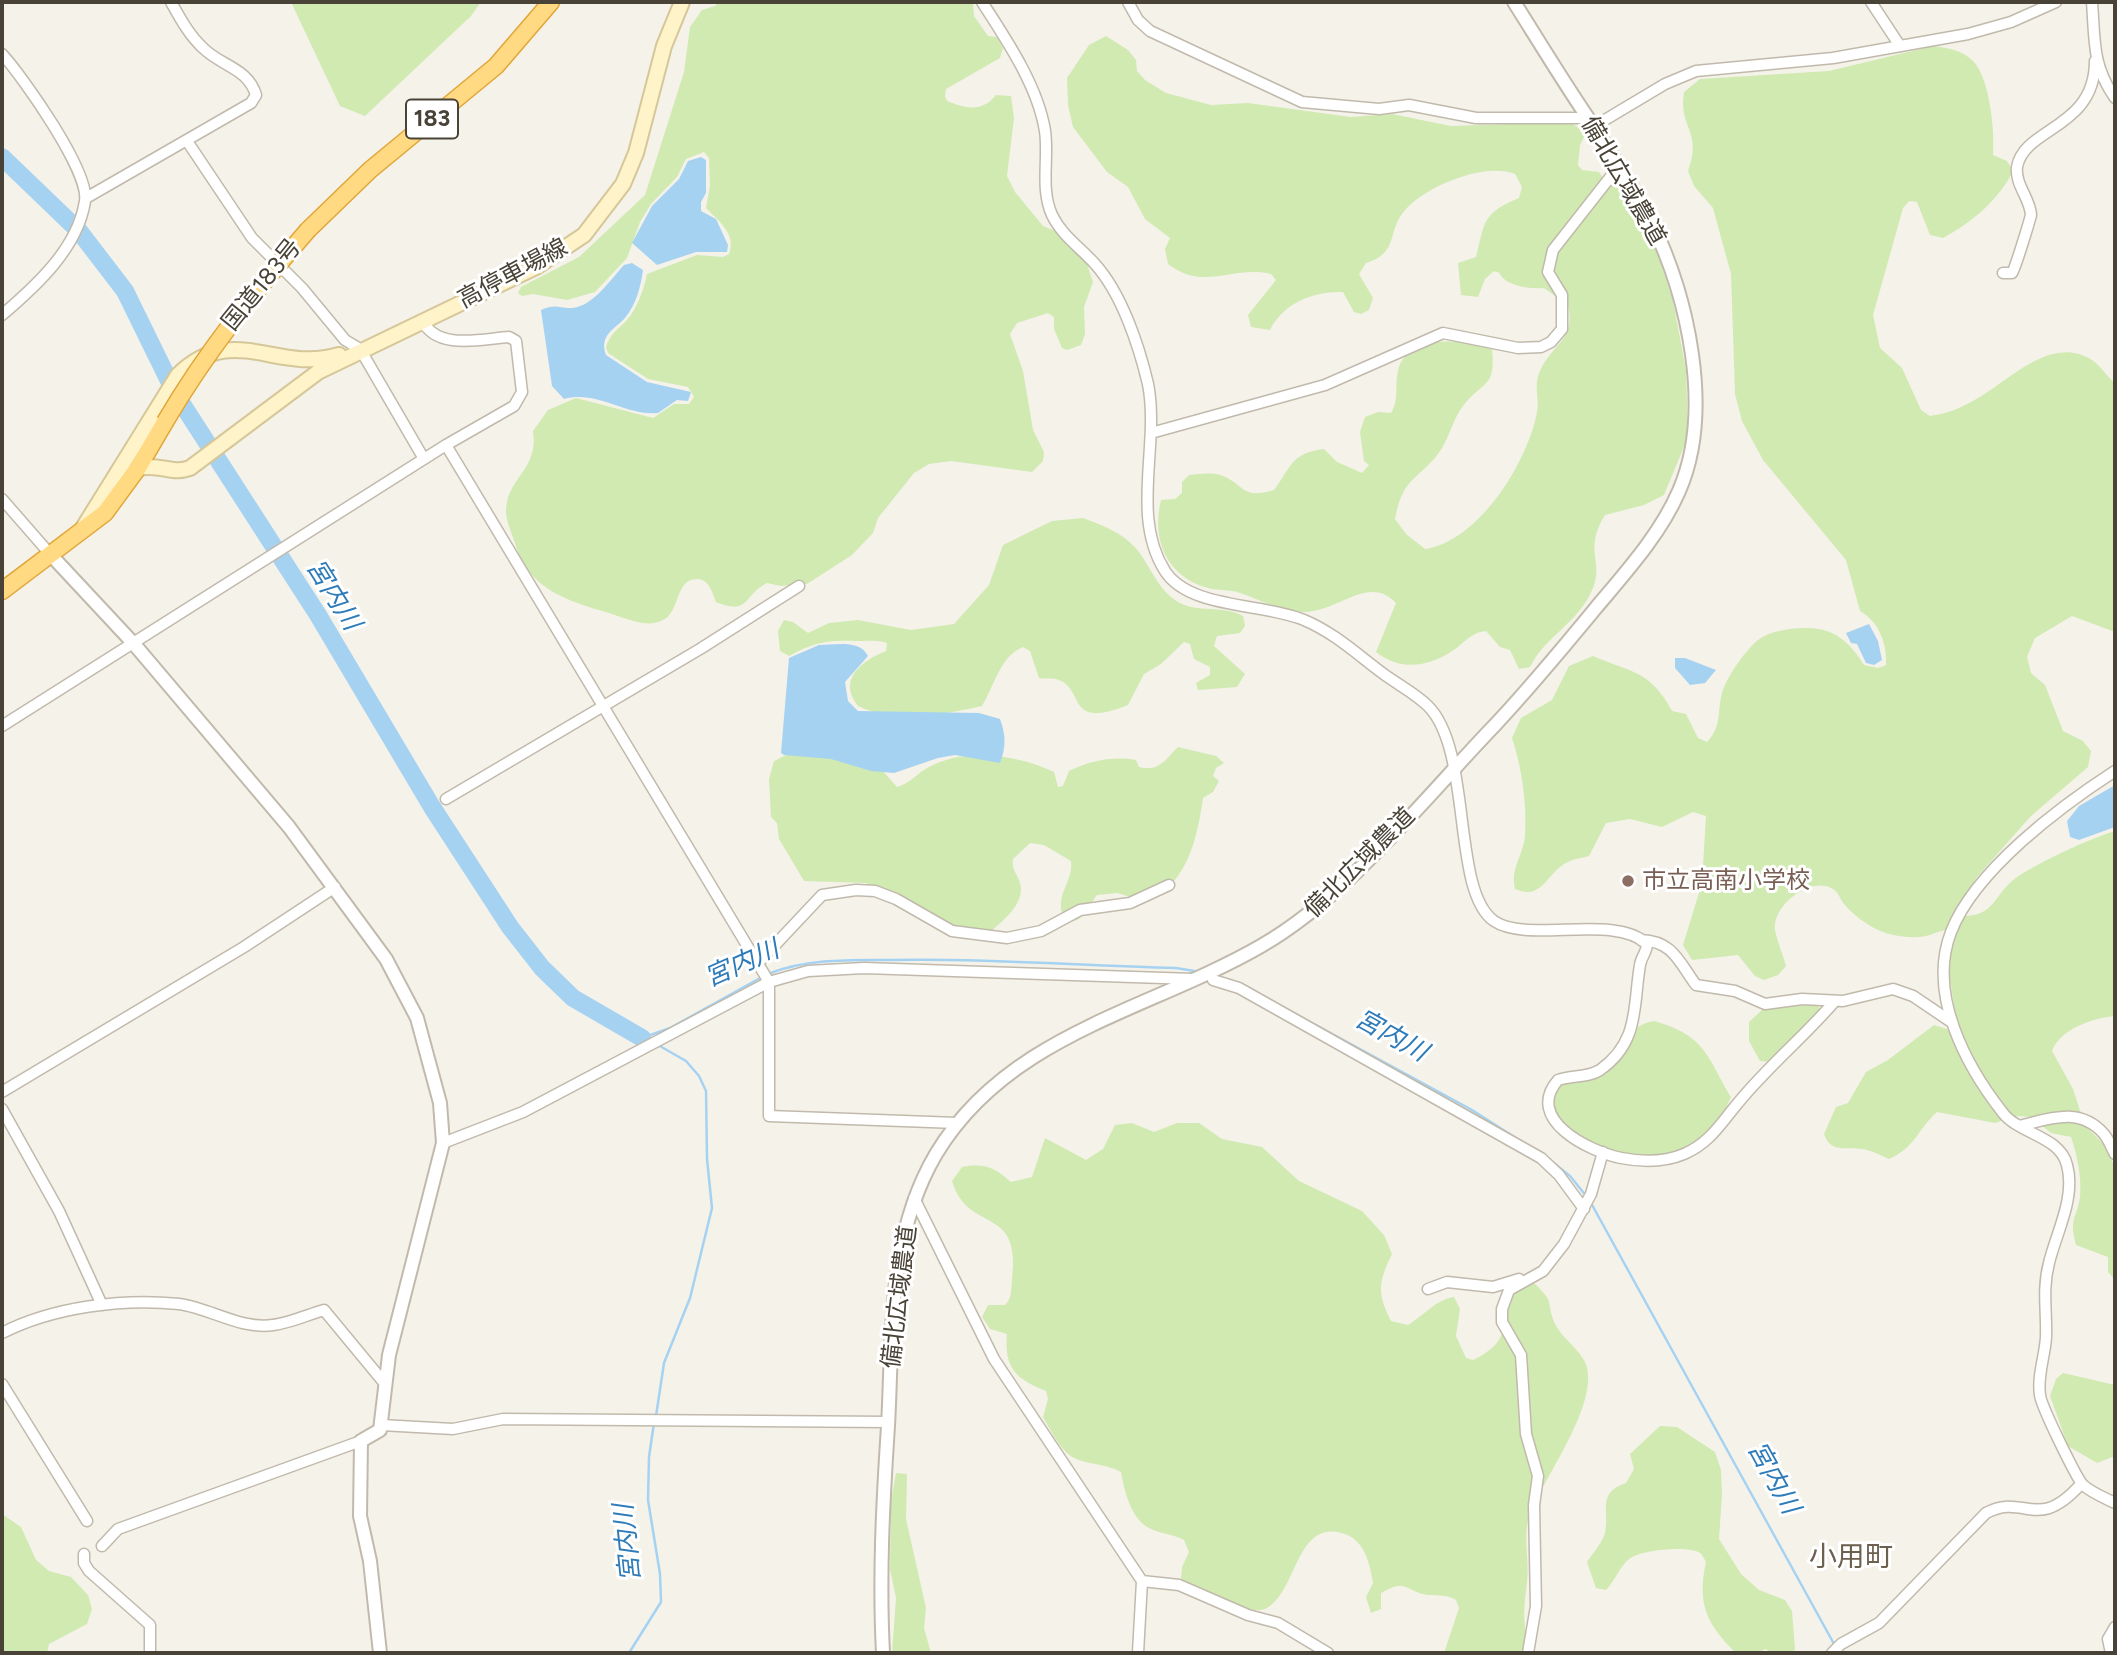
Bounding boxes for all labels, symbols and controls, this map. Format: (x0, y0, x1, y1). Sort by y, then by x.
road number: 183 (406, 100, 458, 138)
street label: 備北広域農道 (1575, 111, 1671, 251)
street label: 国道183号 (216, 233, 308, 337)
street label: 高停車場線 (453, 233, 573, 315)
water label: 宮内川 (299, 554, 367, 636)
street label: 備北広域農道 (1299, 802, 1421, 924)
place label: 市立高南小学校 (1642, 867, 1810, 895)
marker: 市立高南小学校 (1620, 873, 1636, 889)
water label: 宮内川 (700, 934, 784, 994)
water label: 宮内川 (1349, 1003, 1433, 1069)
street label: 備北広域農道 (877, 1224, 923, 1370)
water label: 宮内川 (1740, 1436, 1806, 1520)
water label: 宮内川 (608, 1503, 648, 1583)
district label: 小用町 (1809, 1541, 1893, 1575)

